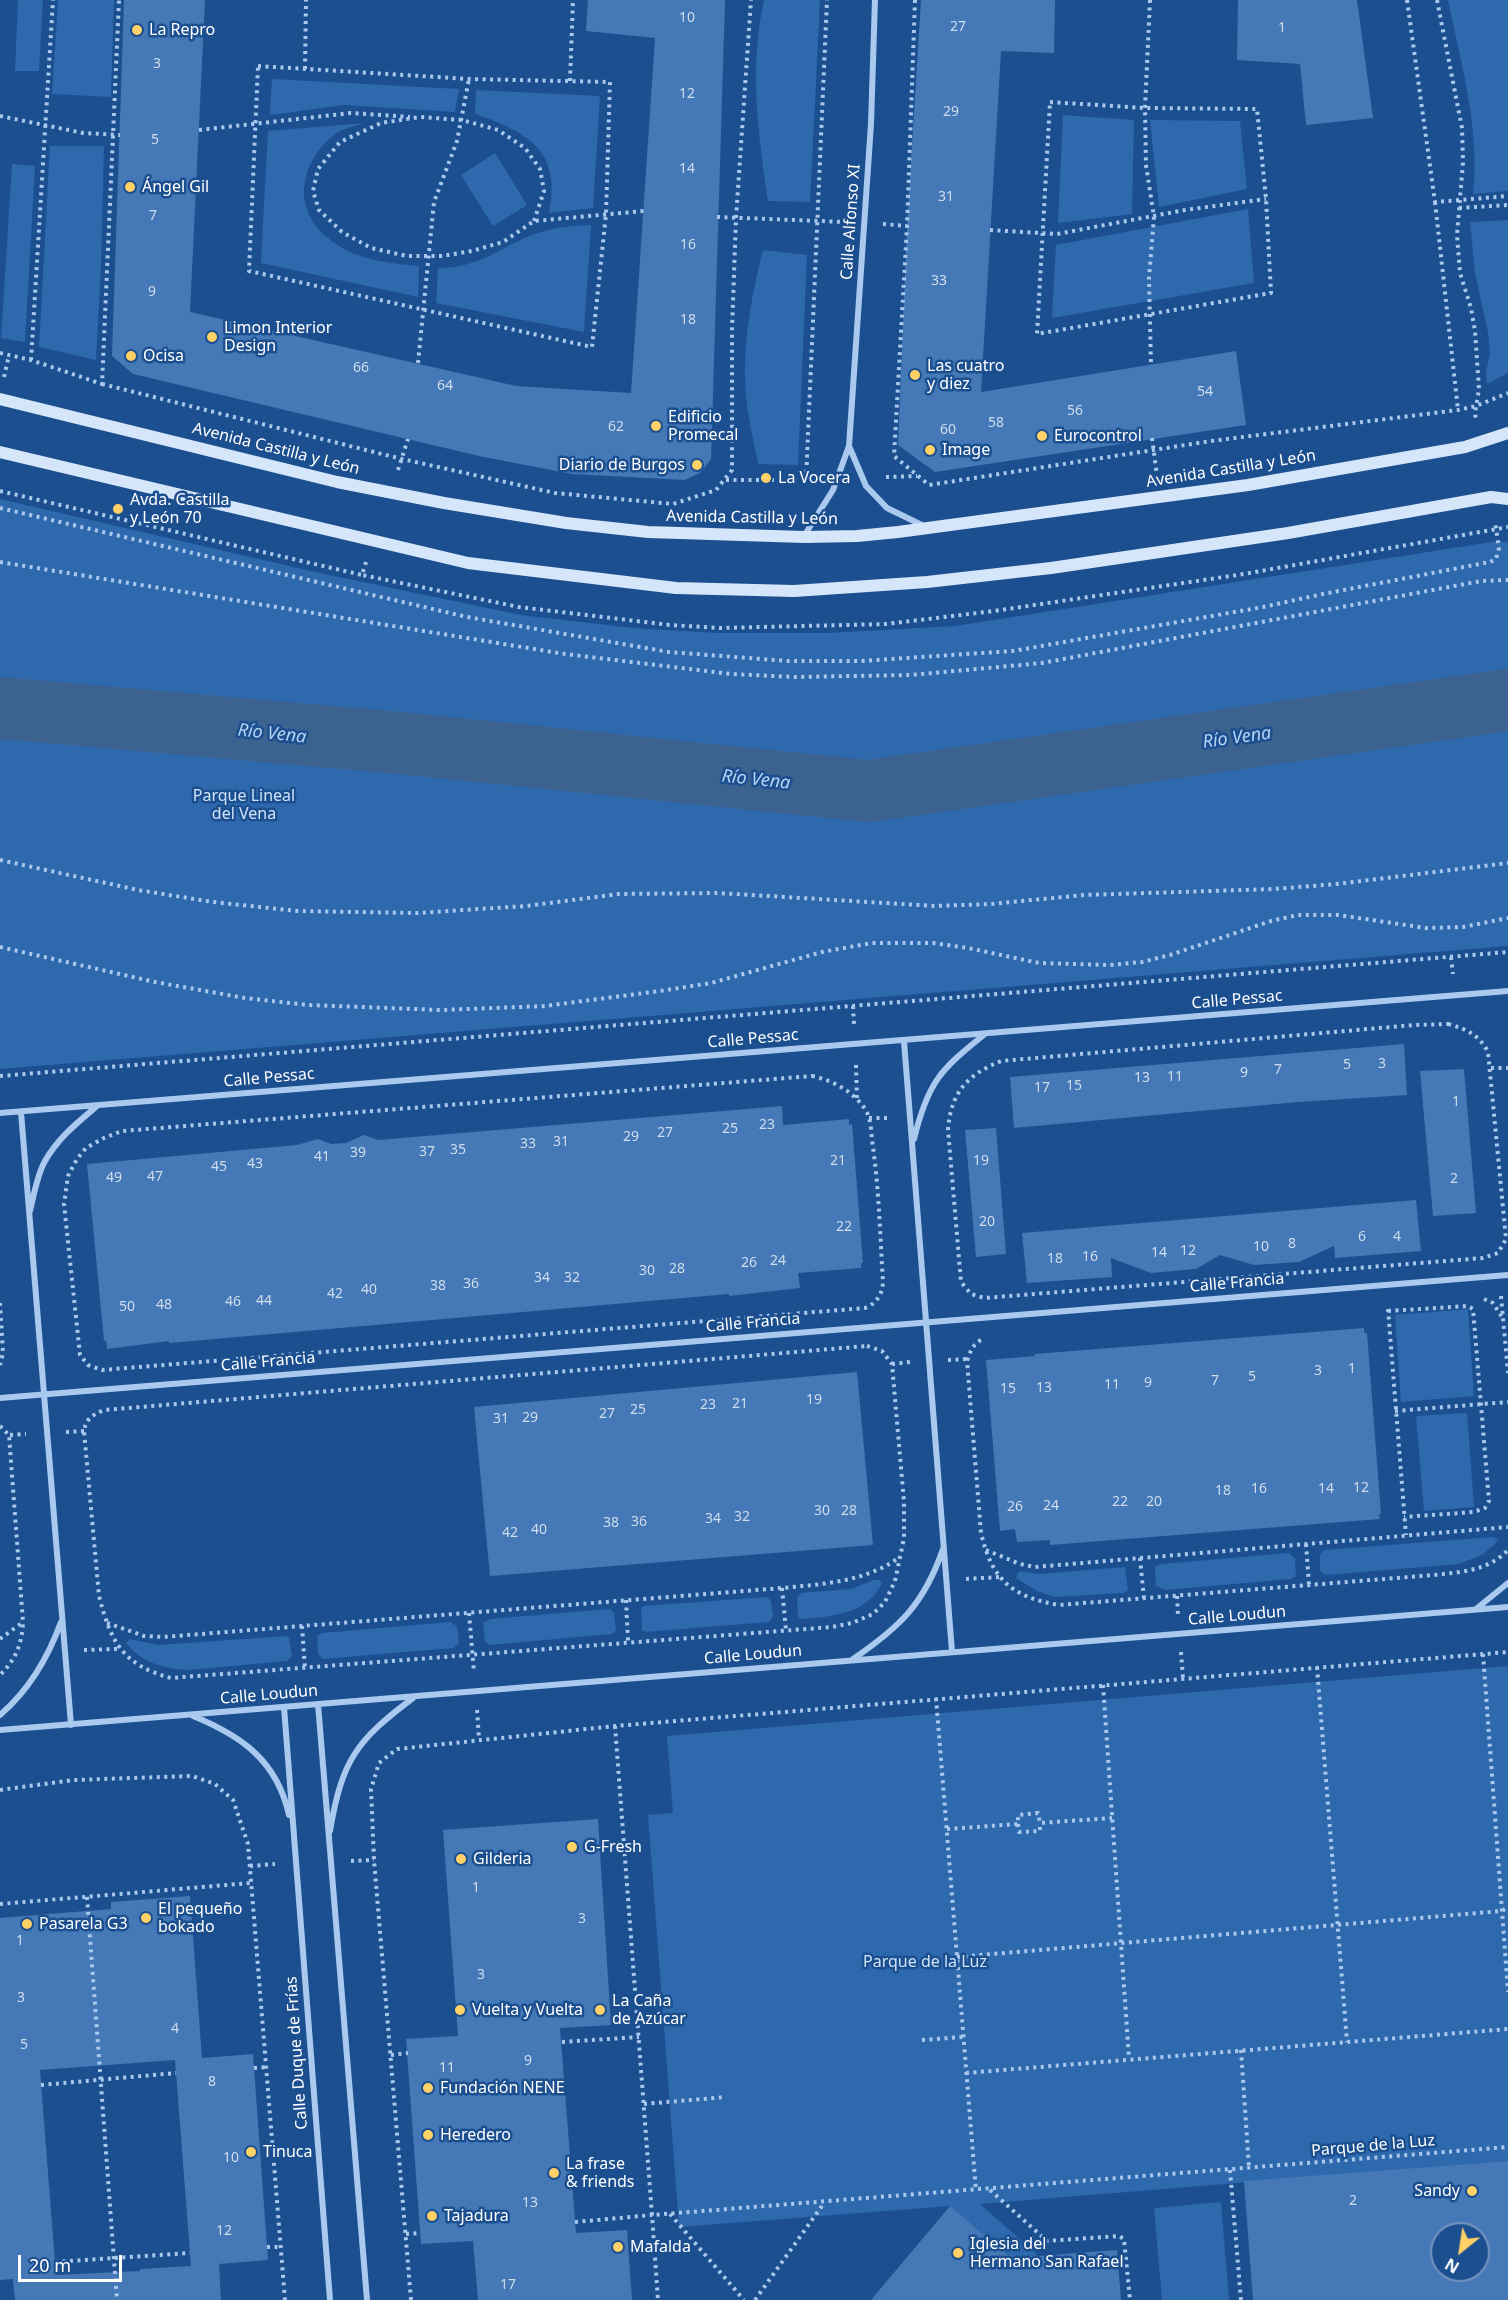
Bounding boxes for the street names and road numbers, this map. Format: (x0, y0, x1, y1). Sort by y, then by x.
street label: Calle Alfonso XI (837, 163, 865, 281)
street label: Avenida Castilla y León (190, 419, 362, 479)
street label: Avenida Castilla y León (1145, 446, 1317, 492)
street label: Avenida Castilla y León (666, 507, 838, 529)
street label: Calle Pessac (1191, 986, 1283, 1014)
street label: Calle Pessac (707, 1025, 799, 1053)
street label: Calle Pessac (223, 1064, 315, 1092)
street label: Calle Francia (1189, 1269, 1285, 1297)
street label: Calle Francia (705, 1309, 801, 1337)
street label: Calle Francia (220, 1348, 316, 1376)
street label: Calle Loudun (1187, 1602, 1287, 1630)
street label: Calle Loudun (703, 1641, 803, 1669)
street label: Calle Loudun (219, 1681, 319, 1709)
street label: Calle Duque de Frías (282, 1976, 312, 2130)
street label: Parque de la Luz (1310, 2131, 1436, 2161)

